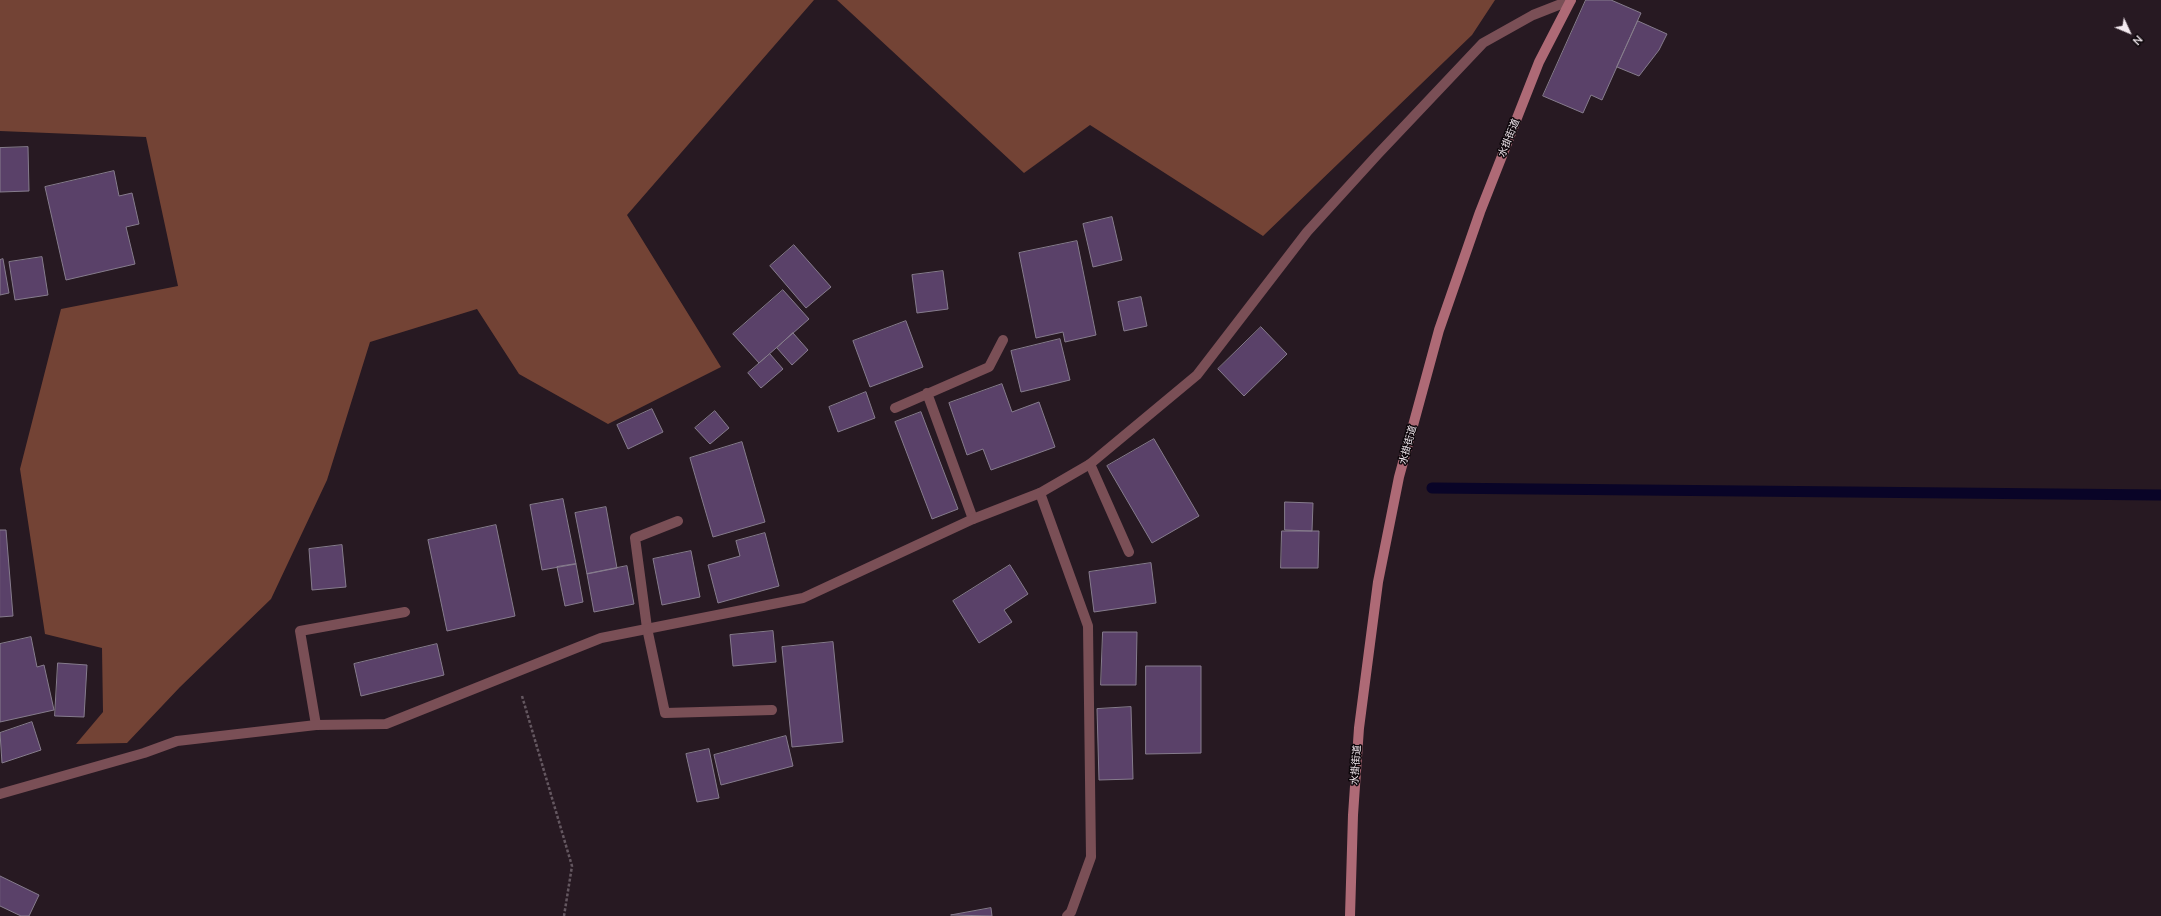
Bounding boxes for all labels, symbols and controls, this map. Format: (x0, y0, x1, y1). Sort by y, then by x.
north arrow (2109, 12, 2149, 52)
text: N (2130, 32, 2146, 48)
street label: 水掛街道 (1496, 117, 1522, 159)
street label: 水掛街道 (1397, 424, 1419, 466)
street label: 水掛街道 (1349, 745, 1363, 785)

